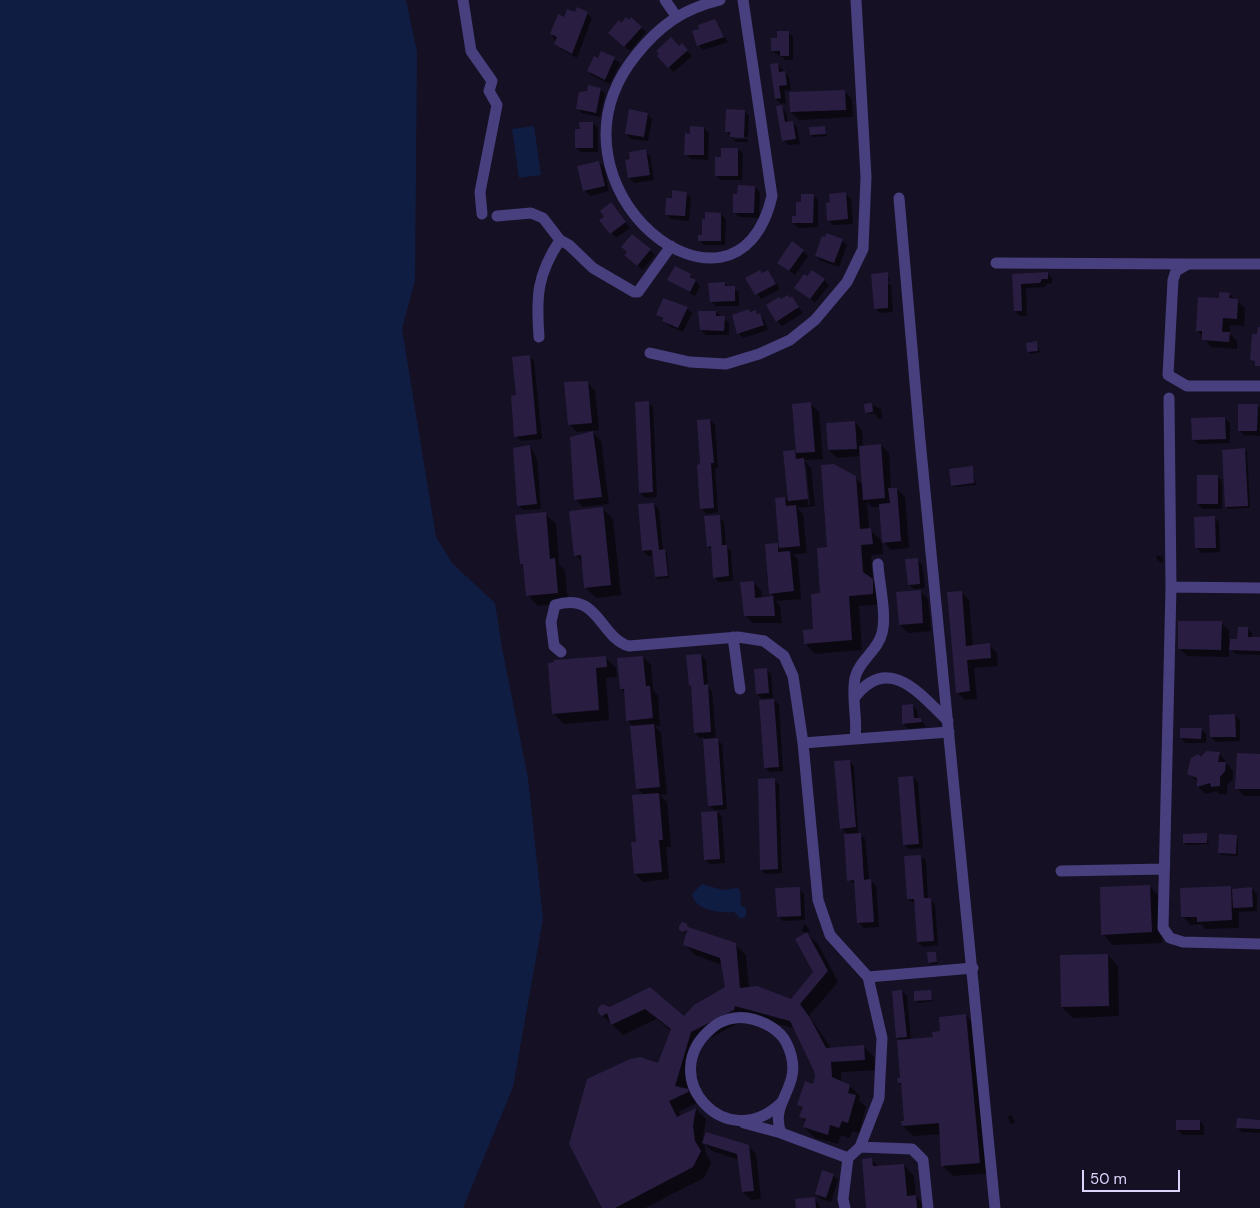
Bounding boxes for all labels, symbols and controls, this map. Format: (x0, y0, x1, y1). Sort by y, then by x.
scale bar (1085, 1160, 1182, 1192)
text: 50 m (1090, 1169, 1127, 1189)

